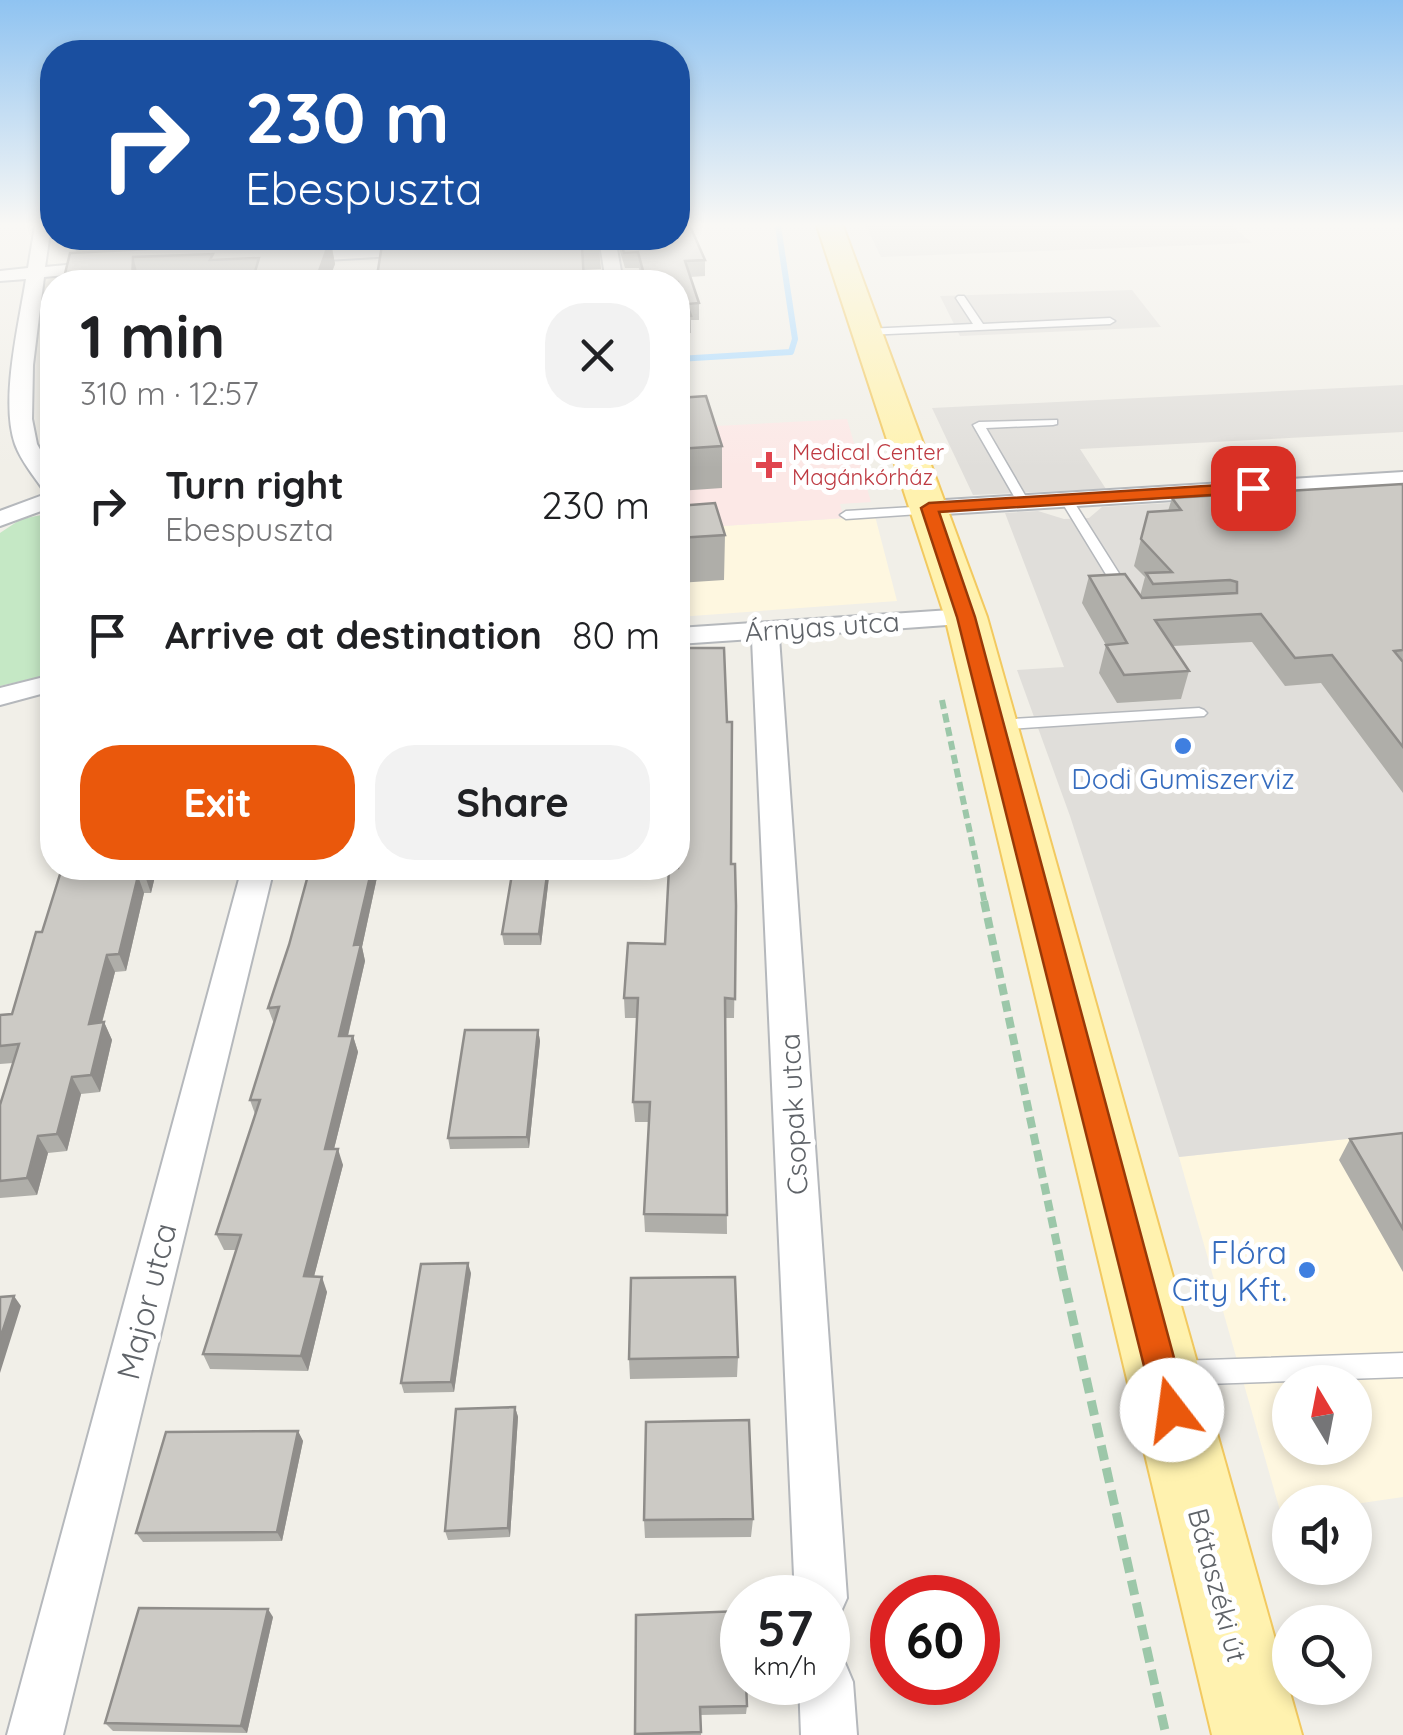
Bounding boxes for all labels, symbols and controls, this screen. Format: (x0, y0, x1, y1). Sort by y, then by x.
text: 230 m (245, 73, 450, 161)
icon: right (80, 80, 210, 210)
text: Ebespuszta (245, 160, 482, 216)
text: 1 min (80, 298, 225, 373)
button: close (545, 303, 650, 408)
text: 310 m · 12:57 (80, 373, 259, 413)
place label: Medical Center Magánkórház (792, 438, 945, 491)
pin (1211, 446, 1296, 531)
marker: Medical Center Magánkórház (756, 452, 782, 478)
text: Turn right (165, 461, 344, 509)
icon: arrive (1226, 461, 1281, 516)
icon: right (80, 478, 135, 533)
text: 230 m (541, 481, 650, 529)
text: Ebespuszta (165, 509, 334, 549)
street label: Árnyas utca (743, 603, 901, 649)
icon: arrive (80, 608, 135, 663)
text: Arrive at destination (165, 611, 542, 659)
text: 80 m (572, 611, 660, 659)
marker: Dodi Gumiszerviz (1172, 735, 1194, 757)
button: Exit (80, 745, 355, 860)
button: Share (375, 745, 650, 860)
place label: Dodi Gumiszerviz (1071, 761, 1295, 796)
street label: Csopak utca (771, 1032, 815, 1196)
street label: Major utca (107, 1219, 185, 1383)
place label: Flóra City Kft. (1172, 1232, 1287, 1309)
marker: Flóra City Kft. (1296, 1259, 1318, 1281)
position arrow (1120, 1358, 1224, 1462)
north arrow (1272, 1365, 1372, 1465)
map controls (1272, 1365, 1372, 1705)
button: sound (1272, 1485, 1372, 1585)
street label: Bátaszéki út (1181, 1504, 1255, 1666)
speed limit sign: 60 (870, 1575, 1000, 1705)
text: 57 (757, 1596, 813, 1659)
button: search (1272, 1605, 1372, 1705)
text: km/h (753, 1650, 817, 1681)

